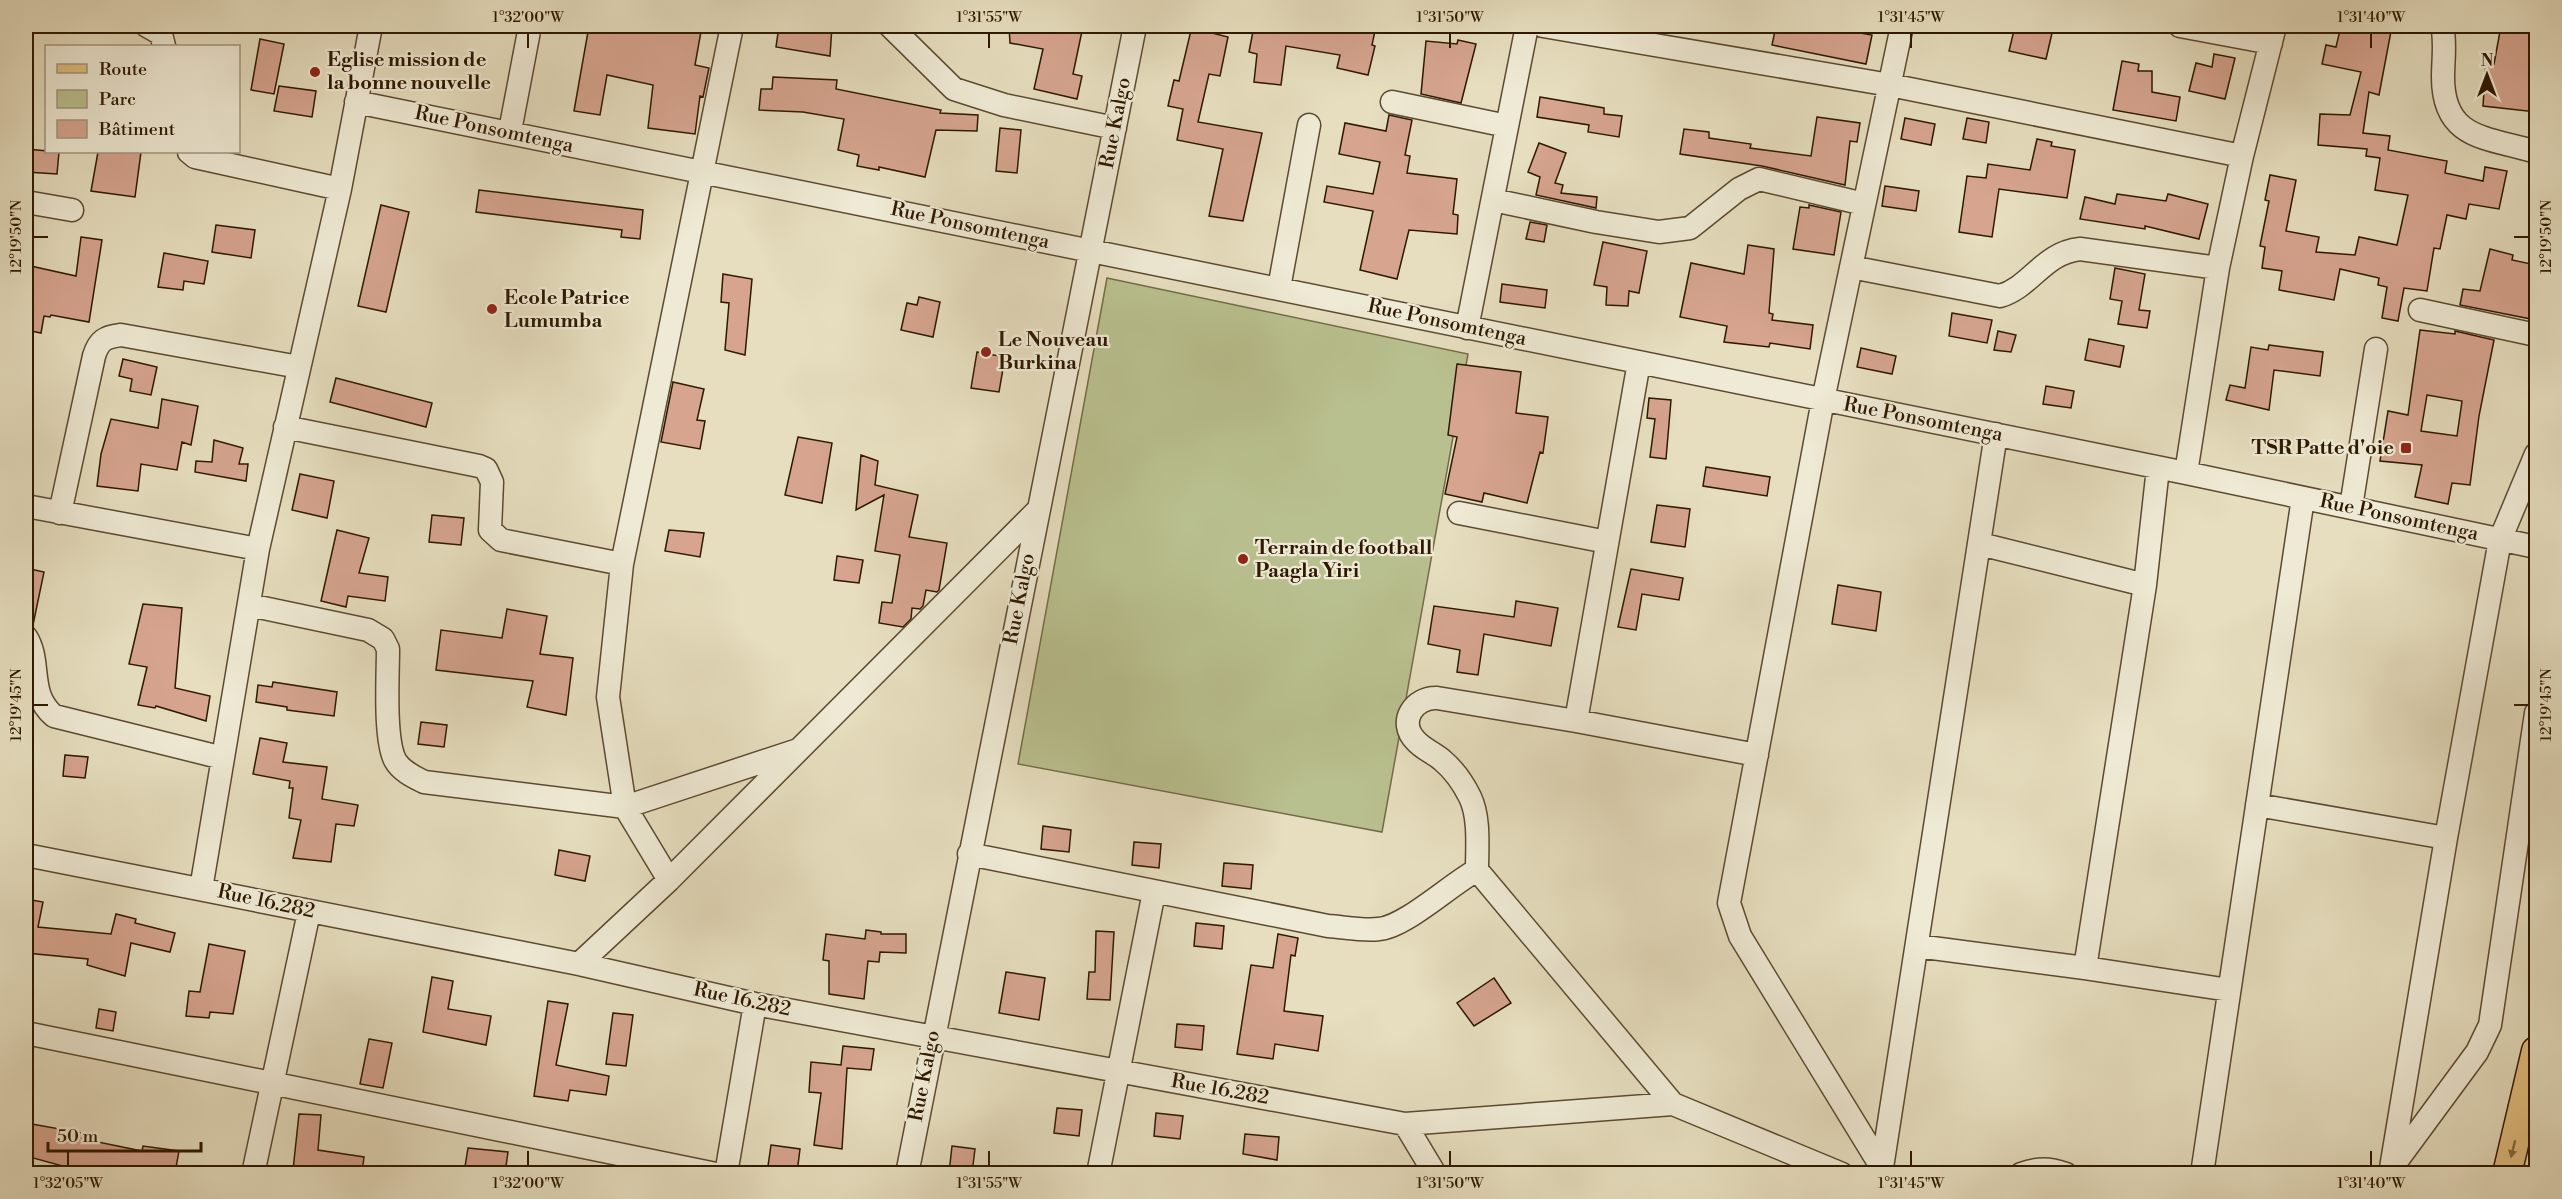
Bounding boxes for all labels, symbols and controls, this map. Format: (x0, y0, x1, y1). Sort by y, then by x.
text: 1°32'00"W (492, 8, 564, 27)
text: 1°31'55"W (956, 8, 1022, 27)
text: 1°31'50"W (1416, 8, 1484, 27)
text: 1°31'45"W (1878, 8, 1945, 27)
text: 1°31'40"W (2337, 8, 2405, 27)
legend (45, 45, 240, 153)
north arrow (2457, 45, 2517, 105)
place label: Eglise mission de la bonne nouvelle (327, 48, 491, 96)
text: N (2481, 51, 2494, 71)
text: Route (99, 58, 147, 81)
marker: Eglise mission de la bonne nouvelle (308, 65, 322, 79)
street label: Rue Kalgo (1095, 75, 1137, 171)
text: Parc (99, 88, 136, 111)
street label: Rue Ponsomtenga (412, 101, 577, 159)
text: Bâtiment (98, 118, 176, 141)
street label: Rue Ponsomtenga (888, 197, 1053, 255)
text: 12°19'50"N (7, 200, 26, 274)
text: 12°19'50"N (2537, 200, 2556, 274)
place label: Ecole Patrice Lumumba (504, 286, 630, 334)
street label: Rue Ponsomtenga (1365, 294, 1530, 352)
marker: Ecole Patrice Lumumba (485, 302, 499, 316)
place label: Le Nouveau Burkina (998, 328, 1109, 376)
marker: Le Nouveau Burkina (979, 345, 993, 359)
street label: Rue Ponsomtenga (1841, 392, 2006, 448)
place label: TSR Patte d'oie (2251, 436, 2394, 461)
marker: TSR Patte d'oie (2399, 441, 2413, 455)
street label: Rue Ponsomtenga (2317, 489, 2482, 547)
place label: Terrain de football Paagla Yiri (1255, 536, 1433, 584)
street label: Rue Kalgo (999, 551, 1041, 647)
marker: Terrain de football Paagla Yiri (1236, 552, 1250, 566)
text: 12°19'45"N (7, 668, 26, 742)
text: 12°19'45"N (2537, 668, 2556, 742)
street label: Rue 16.282 (215, 879, 317, 925)
street label: Rue 16.282 (691, 977, 793, 1023)
street label: Rue Kalgo (904, 1028, 946, 1124)
street label: Rue 16.282 (1169, 1069, 1271, 1111)
scale bar (48, 1115, 201, 1153)
text: 50 m (57, 1125, 99, 1148)
one-way arrow (2507, 1139, 2517, 1158)
text: 1°32'05"W (33, 1174, 103, 1193)
text: 1°32'00"W (492, 1174, 564, 1193)
text: 1°31'55"W (956, 1174, 1022, 1193)
text: 1°31'50"W (1416, 1174, 1484, 1193)
text: 1°31'45"W (1878, 1174, 1945, 1193)
text: 1°31'40"W (2337, 1174, 2405, 1193)

